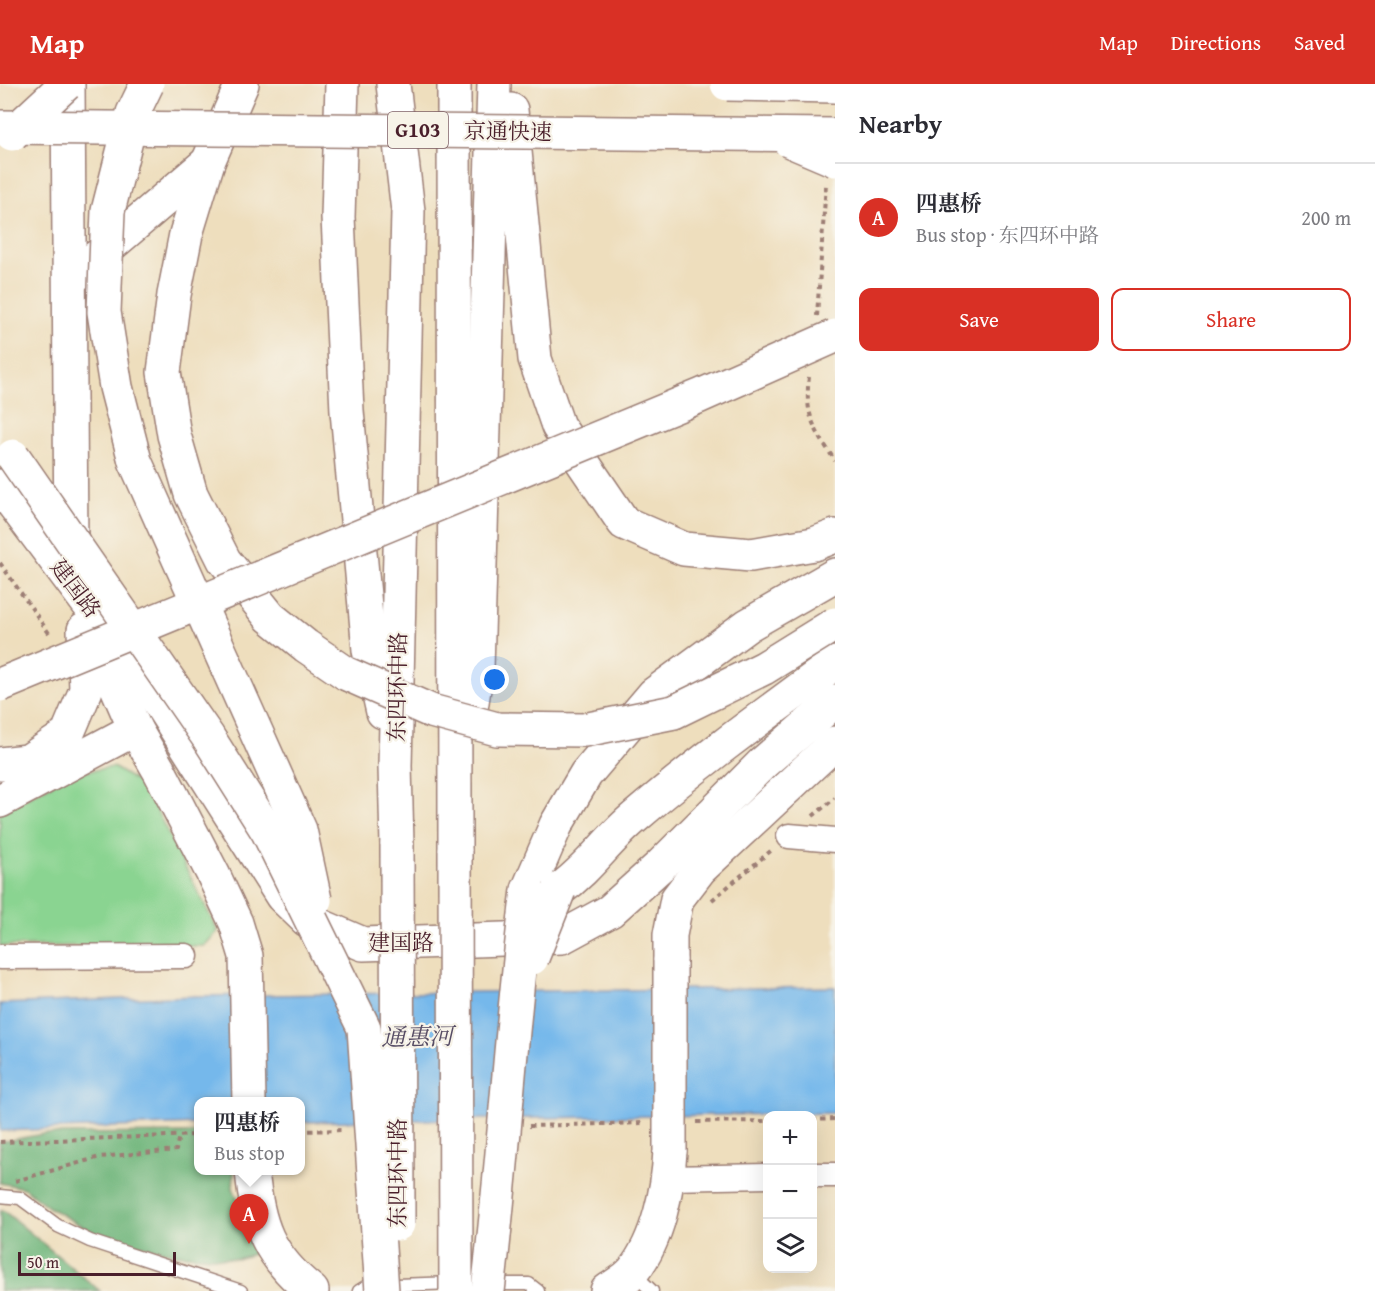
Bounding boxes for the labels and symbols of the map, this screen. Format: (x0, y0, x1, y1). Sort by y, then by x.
road number: G103 (388, 112, 448, 148)
street label: 京通快速 (464, 114, 552, 148)
street label: 建国路 (43, 552, 109, 624)
street label: 东四环中路 (380, 632, 414, 742)
your location (480, 665, 509, 694)
street label: 建国路 (368, 926, 434, 958)
water label: 通惠河 (381, 1018, 457, 1055)
street label: 东四环中路 (381, 1118, 413, 1228)
pin: A (230, 1194, 268, 1244)
scale bar (18, 1249, 176, 1276)

